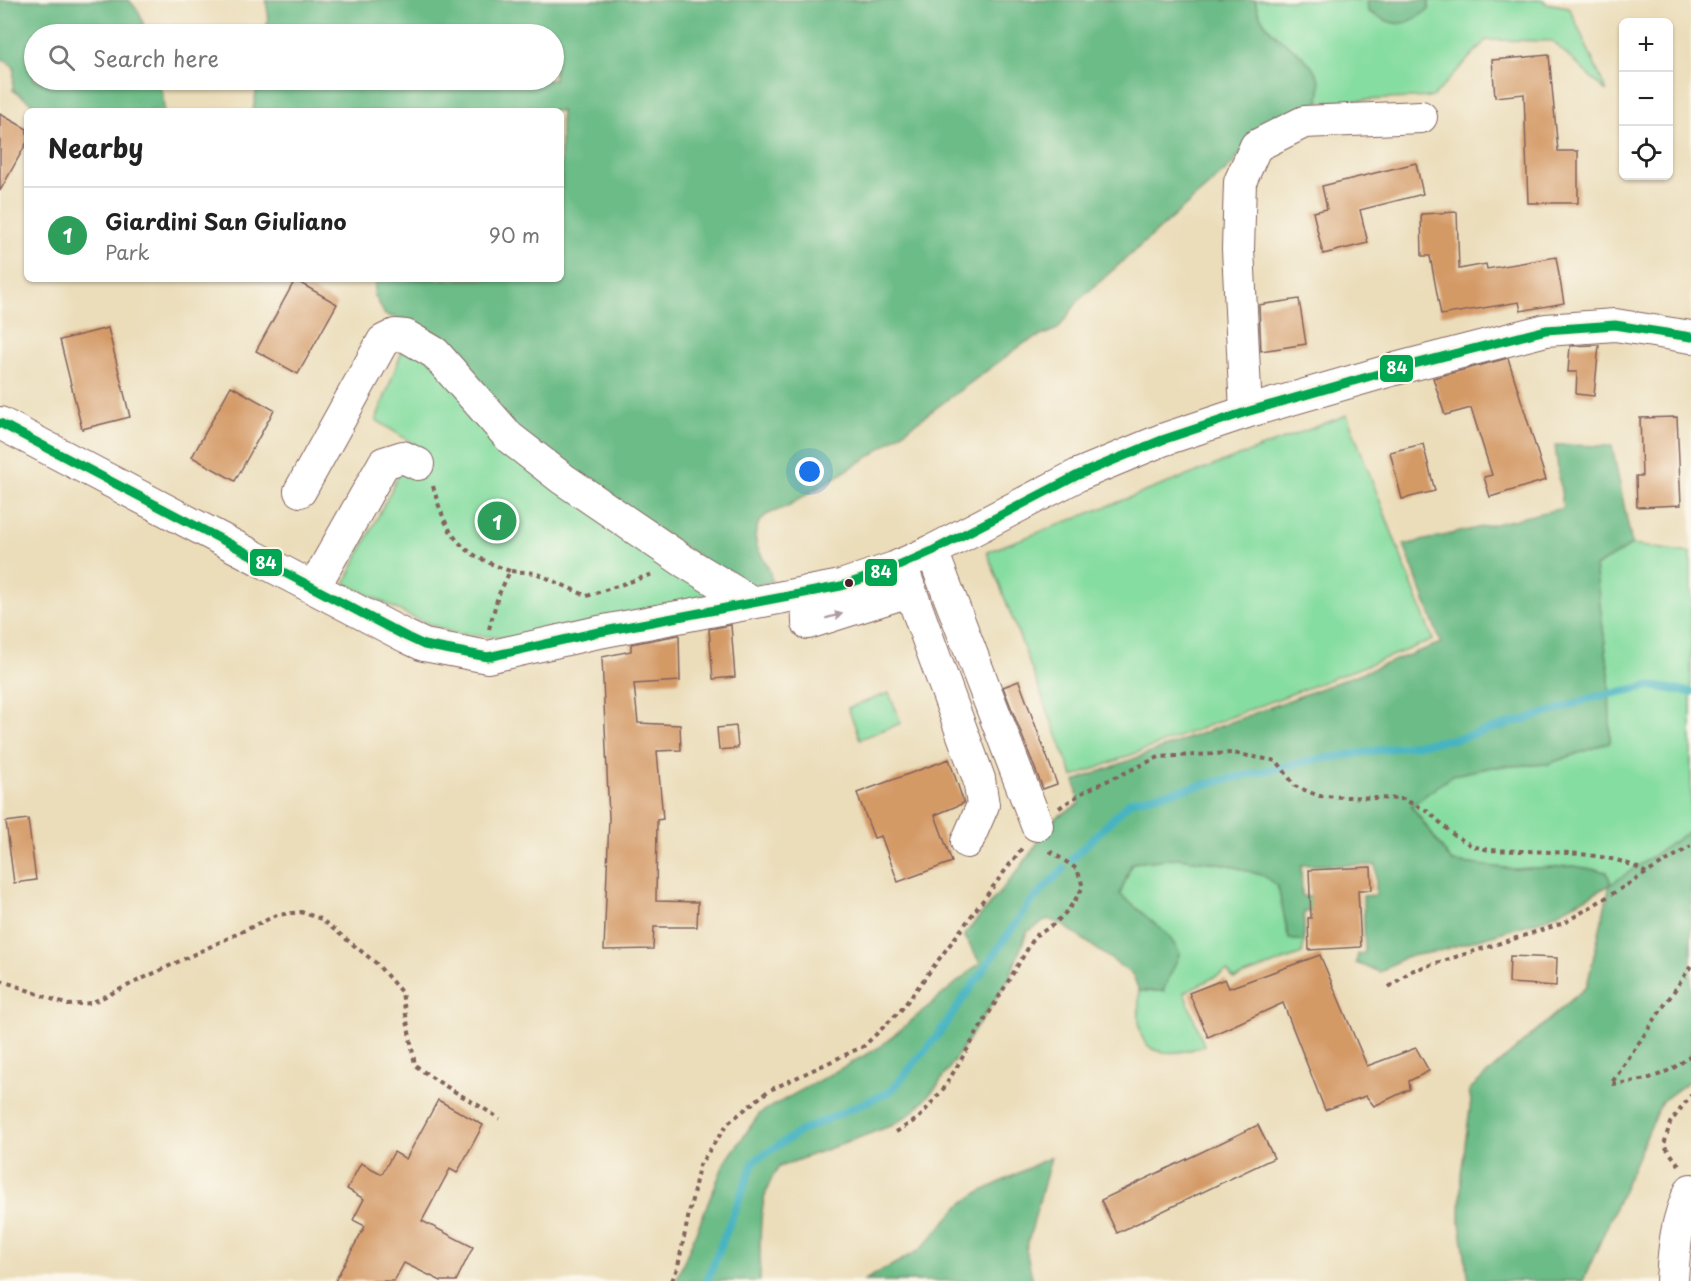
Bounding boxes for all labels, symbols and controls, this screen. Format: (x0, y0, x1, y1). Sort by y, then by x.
map controls (1619, 18, 1673, 180)
button: + (1619, 18, 1673, 72)
search box (24, 24, 564, 90)
icon: search (45, 41, 78, 74)
text: Search here (93, 41, 219, 74)
button: − (1619, 72, 1673, 126)
button: locate (1619, 126, 1673, 180)
text: Nearby (48, 128, 143, 167)
text: Giardini San Giuliano (105, 204, 346, 237)
text: 1 (63, 220, 72, 250)
text: 90 m (489, 220, 540, 250)
text: Park (105, 237, 150, 267)
line badge: 84 (1379, 354, 1414, 383)
text: 84 (1387, 355, 1408, 379)
your location (795, 457, 824, 486)
pin: 1 (478, 498, 516, 544)
line badge: 84 (249, 548, 283, 577)
text: 84 (256, 550, 277, 574)
line badge: 84 (864, 558, 898, 587)
text: 84 (871, 559, 892, 583)
unlabelled marker (843, 577, 855, 589)
one-way arrow (825, 611, 843, 620)

